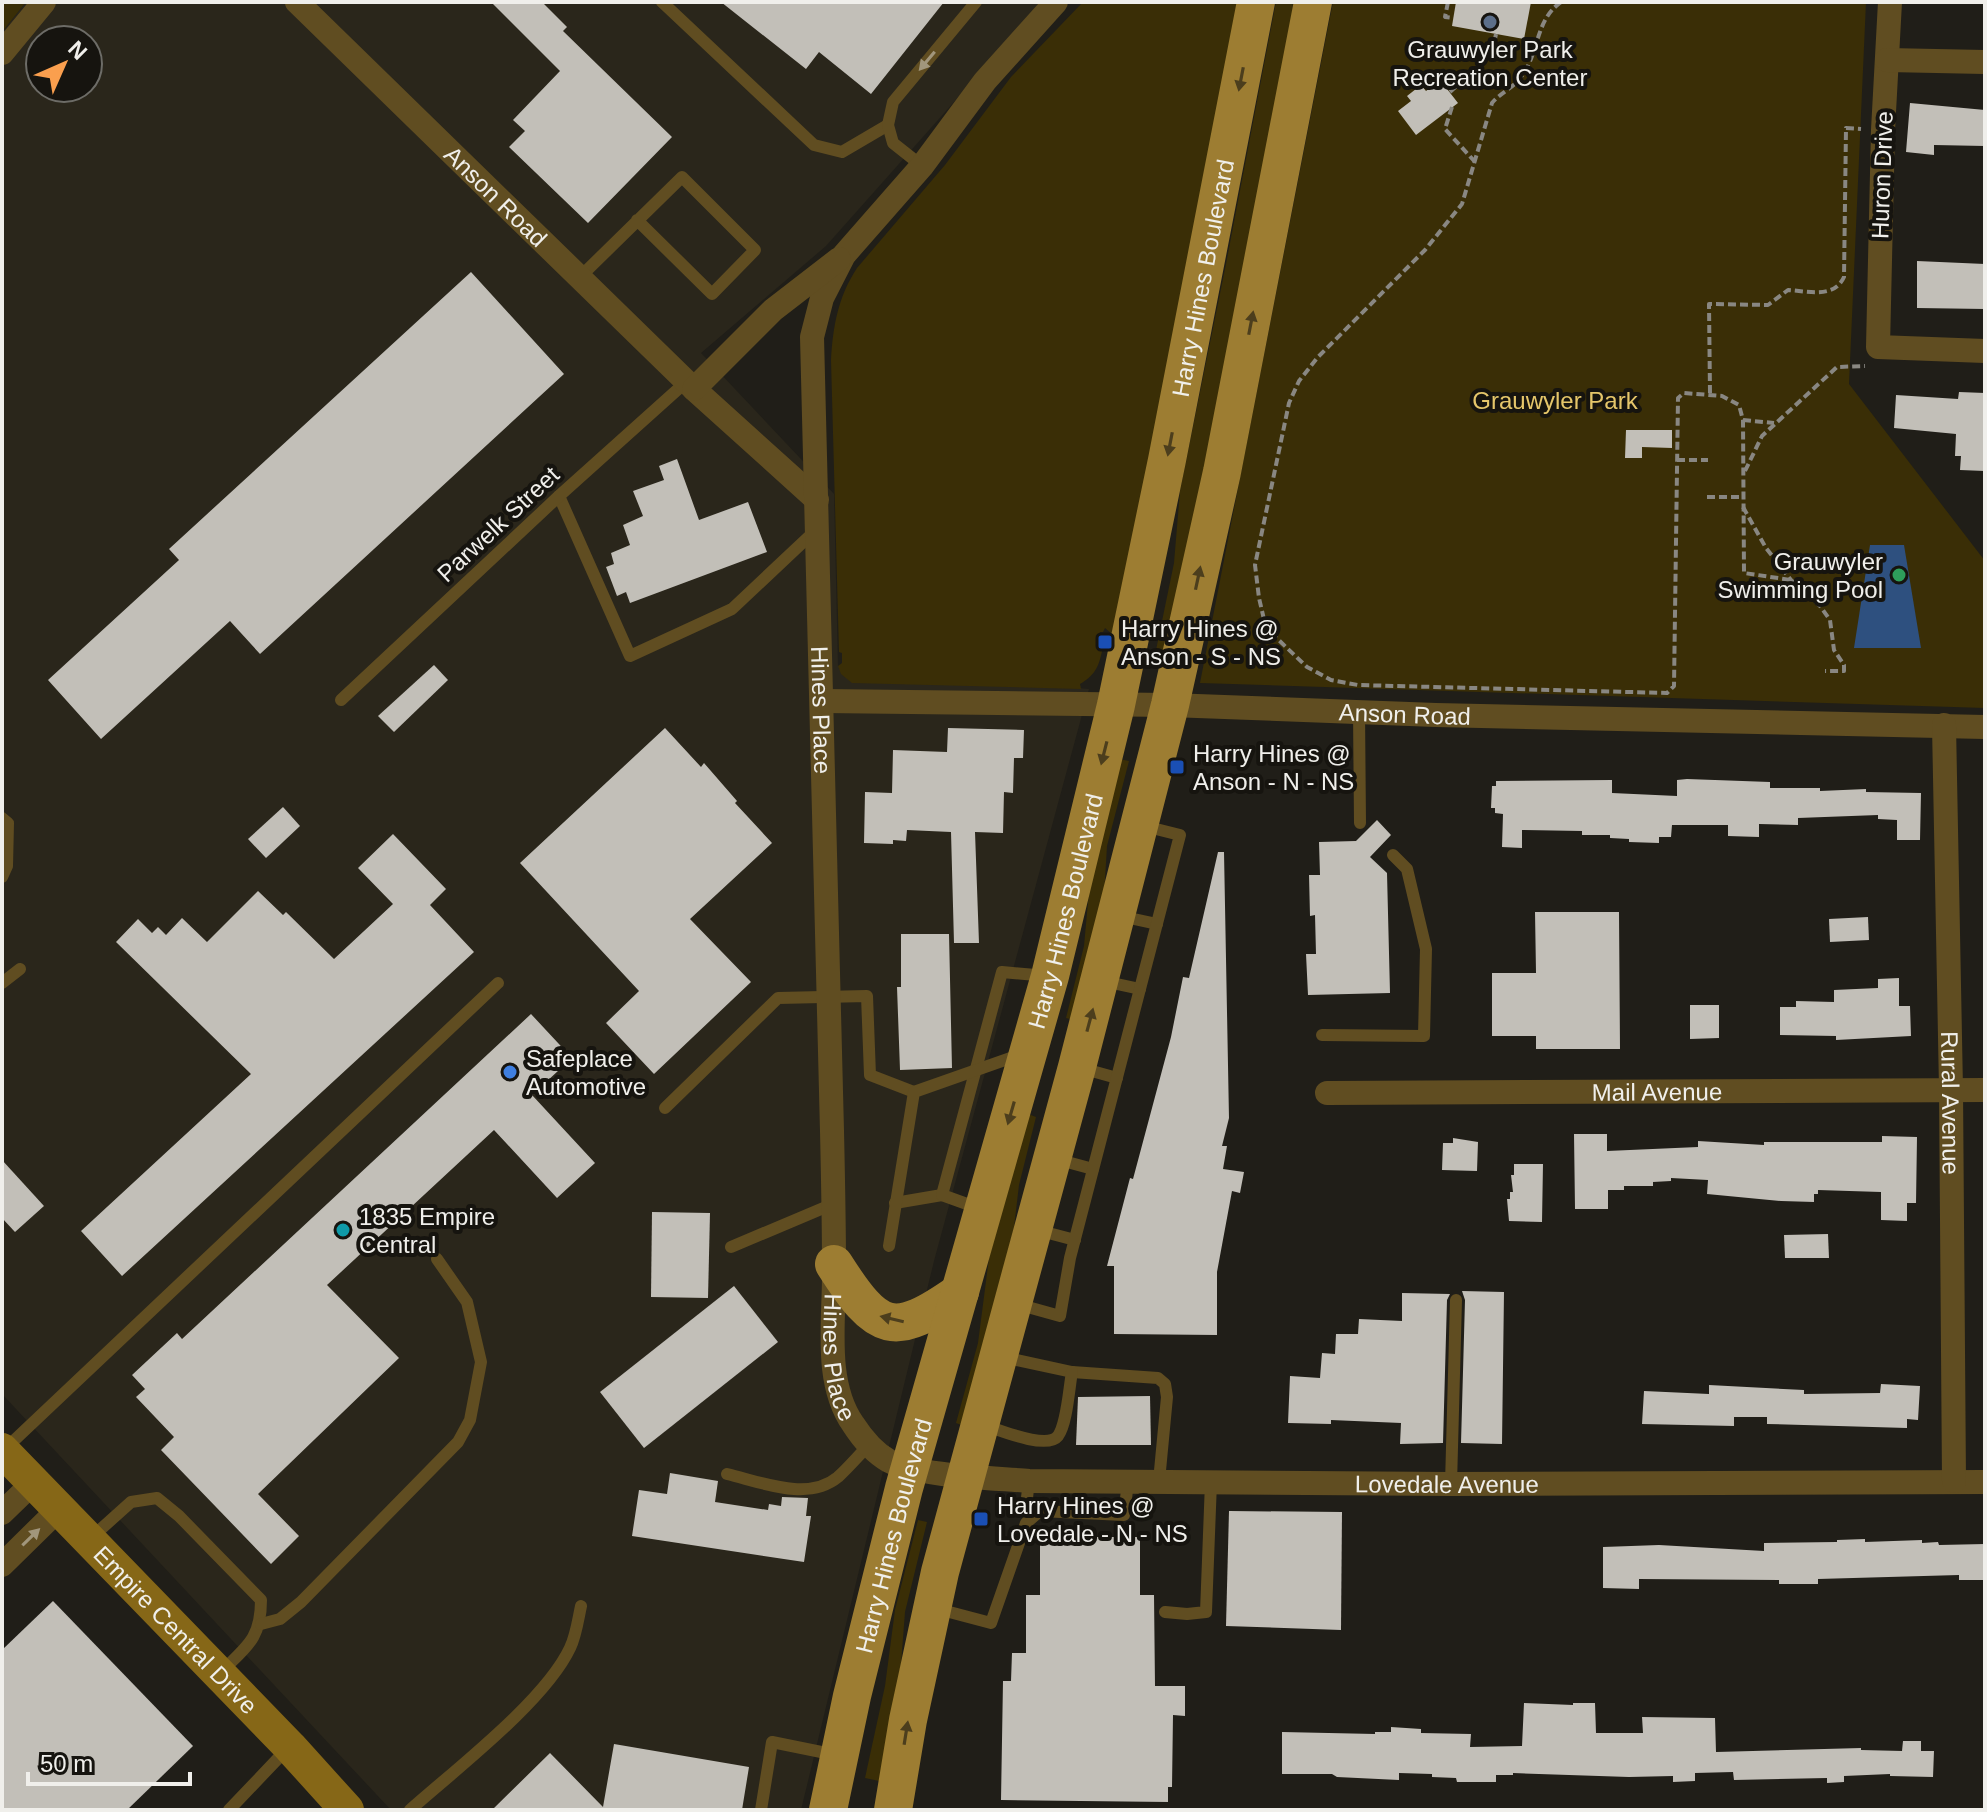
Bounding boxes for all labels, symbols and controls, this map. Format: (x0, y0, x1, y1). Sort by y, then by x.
marker: Grauwyler Park Recreation Center (1481, 13, 1499, 31)
north arrow (24, 24, 104, 104)
text: N (63, 36, 92, 65)
place label: Grauwyler Park Recreation Center (1393, 36, 1587, 91)
one-way arrow (919, 51, 936, 71)
one-way arrow (1235, 66, 1247, 91)
street label: Huron Drive (1866, 111, 1898, 239)
street label: Anson Road (439, 140, 553, 252)
street label: Harry Hines Boulevard (1166, 157, 1239, 399)
one-way arrow (1245, 310, 1258, 335)
park label: Grauwyler Park (1472, 387, 1639, 414)
one-way arrow (1164, 431, 1176, 456)
street label: Parwelk Street (432, 461, 565, 587)
place label: Grauwyler Swimming Pool (1718, 548, 1883, 603)
one-way arrow (1192, 565, 1205, 590)
marker: Grauwyler Swimming Pool (1890, 566, 1908, 584)
place label: Harry Hines @ Anson - S - NS (1121, 615, 1281, 670)
marker: Harry Hines @ Anson - S - NS (1096, 633, 1114, 651)
street label: Hines Place (807, 646, 837, 774)
street label: Anson Road (1338, 698, 1471, 729)
one-way arrow (1098, 740, 1110, 765)
place label: Harry Hines @ Anson - N - NS (1193, 740, 1354, 795)
marker: Harry Hines @ Anson - N - NS (1168, 758, 1186, 776)
street label: Harry Hines Boulevard (1022, 791, 1107, 1032)
one-way arrow (1084, 1008, 1096, 1033)
street label: Rural Avenue (1936, 1031, 1965, 1175)
place label: Safeplace Automotive (526, 1045, 646, 1100)
marker: Safeplace Automotive (501, 1063, 519, 1081)
street label: Mail Avenue (1592, 1078, 1722, 1105)
one-way arrow (1004, 1101, 1017, 1125)
place label: 1835 Empire Central (359, 1203, 495, 1258)
marker: 1835 Empire Central (334, 1221, 352, 1239)
street label: Hines Place (819, 1293, 862, 1425)
one-way arrow (879, 1312, 904, 1325)
street label: Harry Hines Boulevard (850, 1415, 937, 1656)
street label: Lovedale Avenue (1355, 1470, 1539, 1498)
place label: Harry Hines @ Lovedale - N - NS (997, 1492, 1188, 1547)
marker: Harry Hines @ Lovedale - N - NS (972, 1510, 990, 1528)
one-way arrow (21, 1528, 40, 1546)
street label: Empire Central Drive (89, 1540, 263, 1719)
one-way arrow (900, 1720, 913, 1745)
scale bar (28, 1736, 190, 1786)
text: 50 m (40, 1750, 93, 1777)

